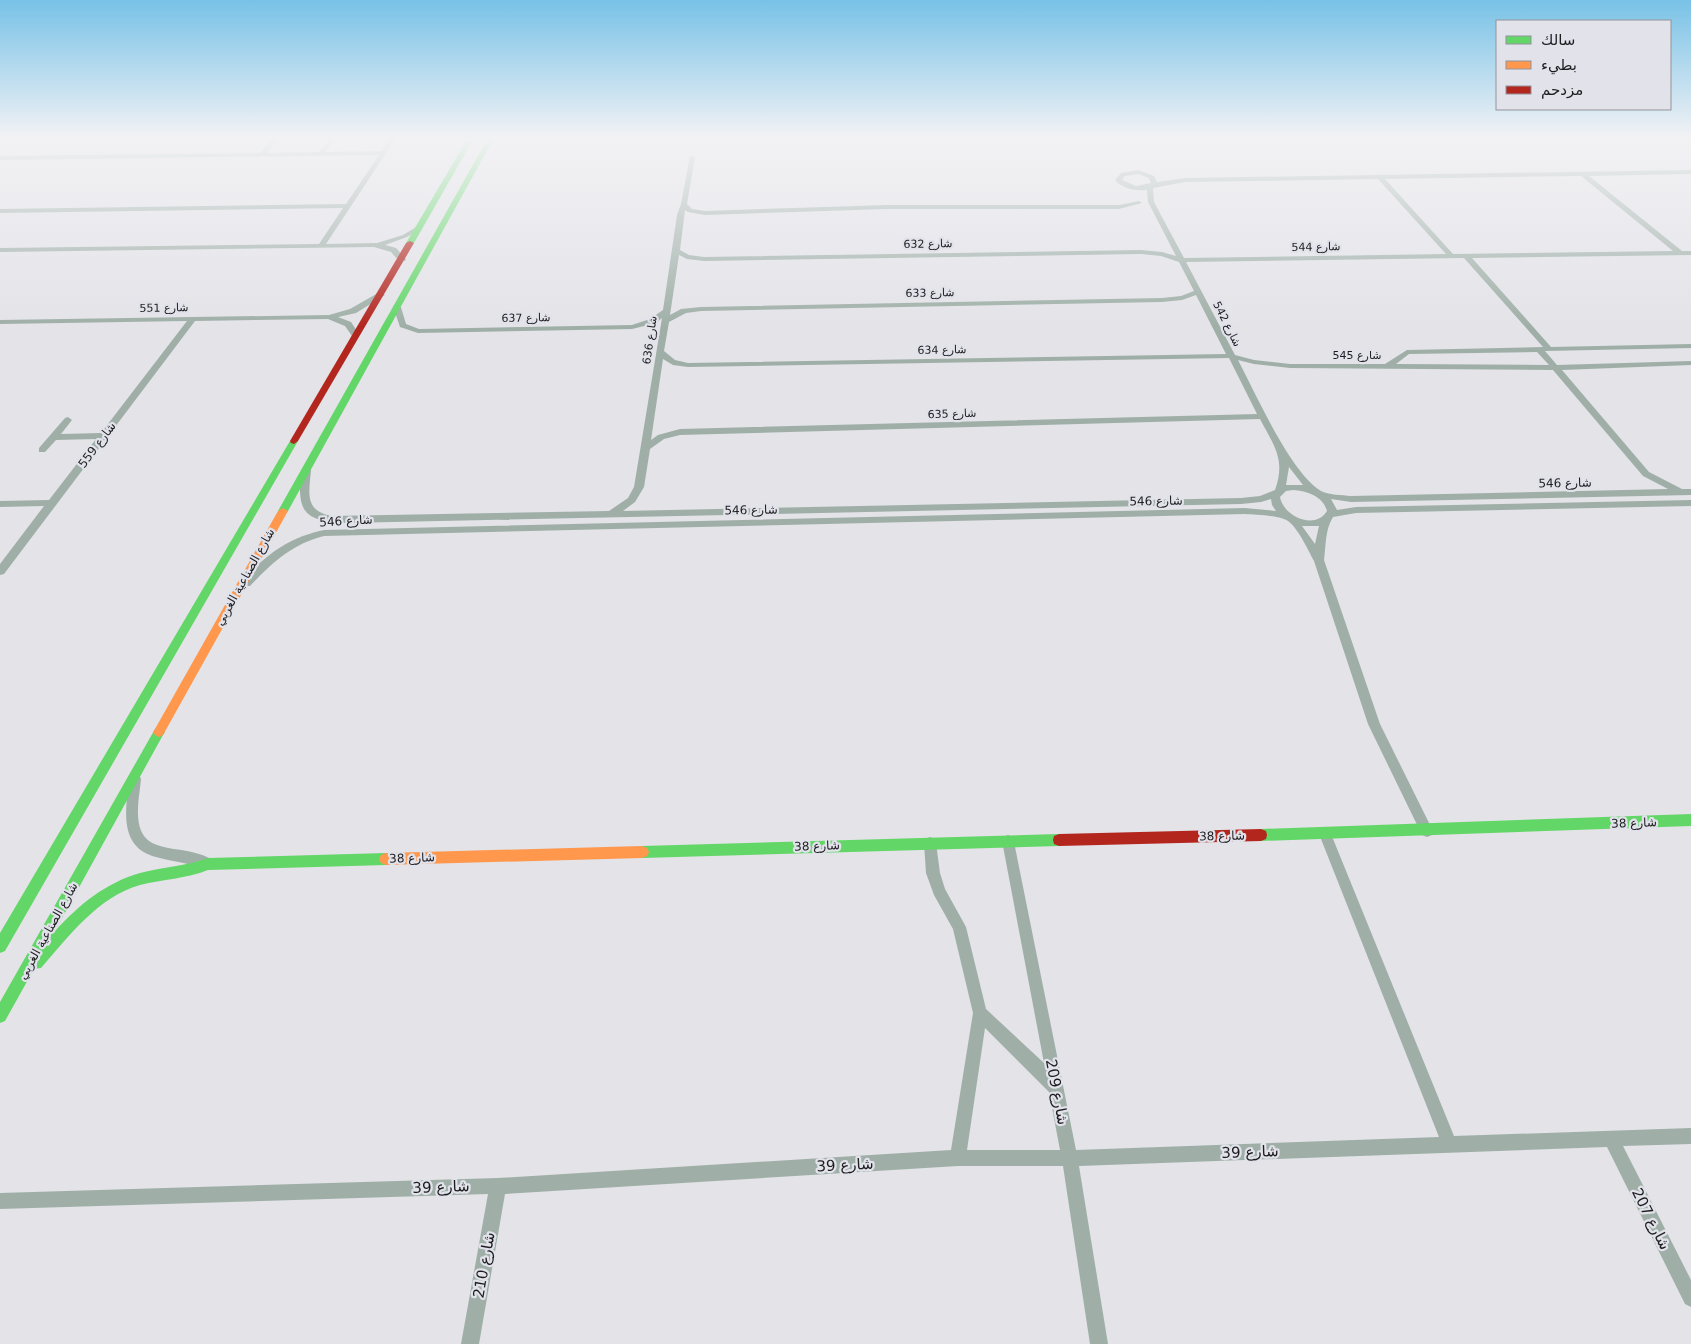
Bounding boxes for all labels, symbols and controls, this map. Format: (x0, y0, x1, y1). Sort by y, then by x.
legend (1496, 20, 1671, 110)
text: سالك (1541, 31, 1575, 49)
text: بطيء (1541, 56, 1577, 75)
text: مزدحم (1541, 81, 1583, 99)
street label: شارع 632 (903, 237, 953, 251)
street label: شارع 544 (1291, 240, 1341, 254)
street label: شارع 633 (905, 286, 955, 300)
street label: شارع 542 (1210, 299, 1244, 349)
street label: شارع 551 (139, 301, 189, 315)
street label: شارع 637 (501, 311, 551, 325)
street label: شارع 636 (640, 315, 660, 365)
street label: شارع 634 (917, 343, 967, 357)
street label: شارع 545 (1333, 349, 1381, 362)
street label: شارع 635 (927, 407, 977, 421)
street label: شارع 559 (75, 419, 119, 471)
street label: شارع 546 (1538, 476, 1592, 491)
street label: شارع 546 (1129, 494, 1183, 509)
street label: شارع 546 (724, 503, 778, 518)
street label: شارع 546 (319, 513, 373, 530)
street label: شارع الصناعية الغربي (212, 526, 278, 629)
street label: شارع 38 (1611, 815, 1657, 832)
street label: شارع 38 (1199, 829, 1245, 844)
street label: شارع 38 (794, 838, 840, 855)
street label: شارع 38 (389, 850, 435, 867)
street label: شارع الصناعية الغربي (15, 880, 81, 983)
street label: شارع 209 (1042, 1058, 1072, 1126)
street label: شارع 39 (1221, 1142, 1279, 1162)
street label: شارع 39 (816, 1155, 874, 1175)
street label: شارع 39 (412, 1177, 470, 1197)
street label: شارع 207 (1628, 1185, 1674, 1253)
street label: شارع 210 (469, 1231, 499, 1299)

